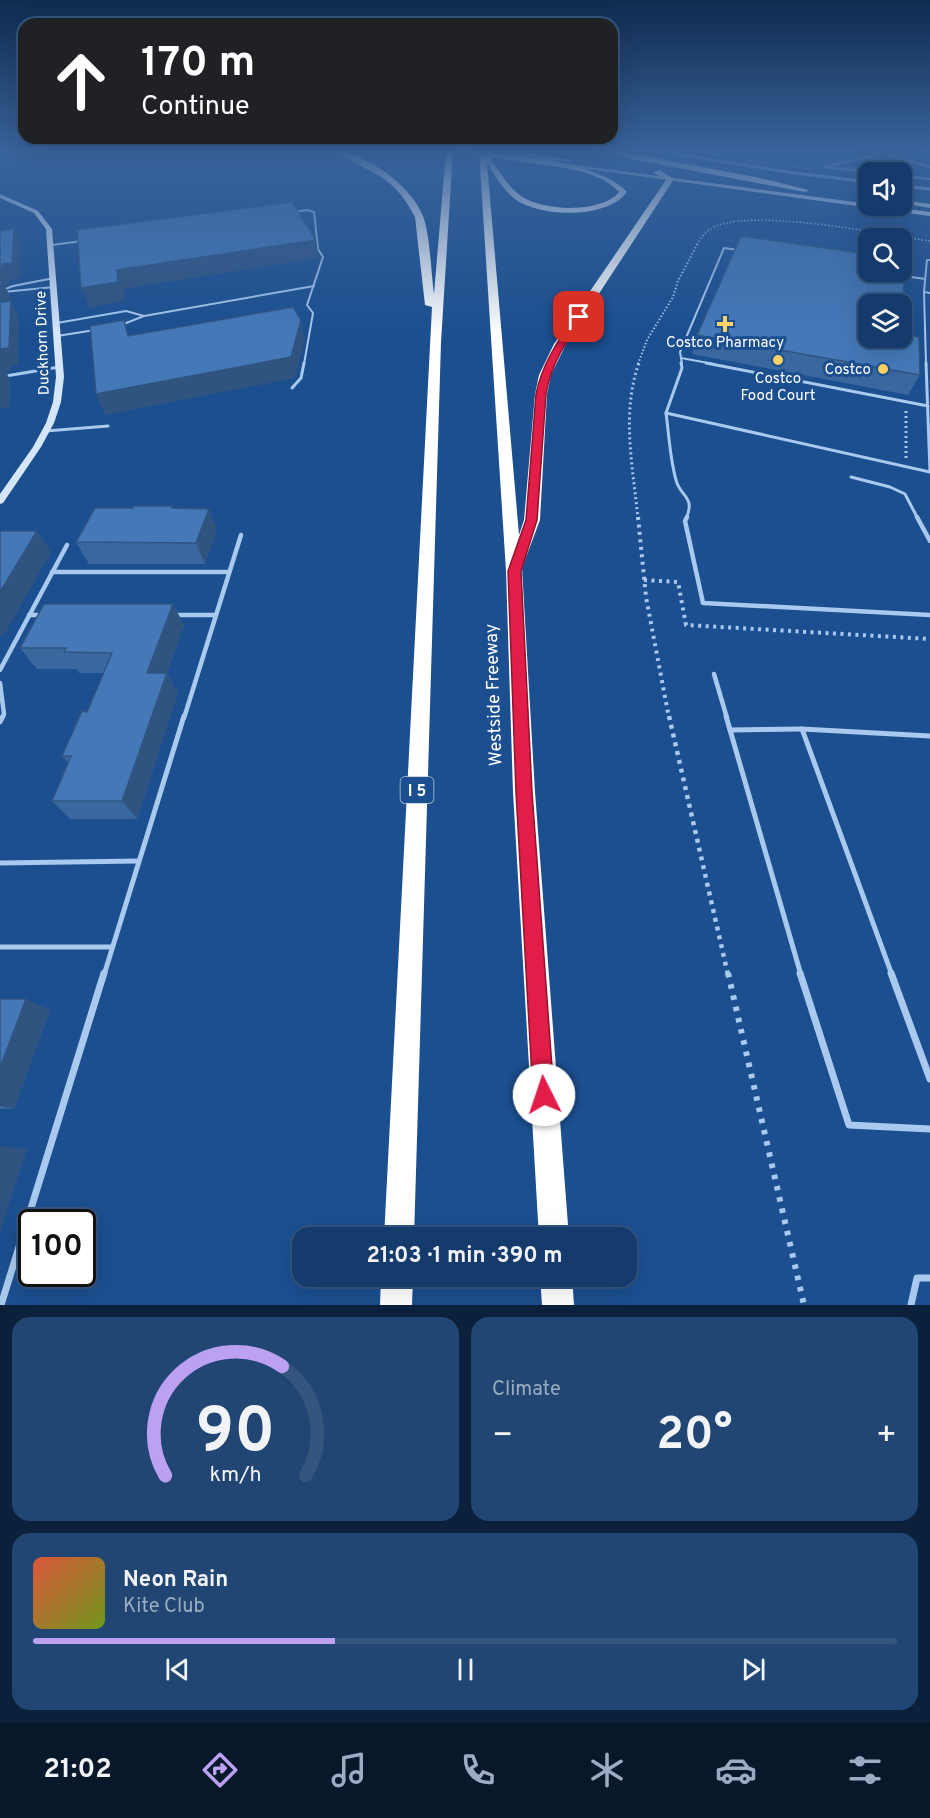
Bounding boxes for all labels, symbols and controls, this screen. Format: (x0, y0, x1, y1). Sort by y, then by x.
text: 170 m (141, 38, 255, 91)
icon: ahead (42, 42, 120, 120)
text: Continue (141, 90, 250, 124)
map controls (858, 162, 912, 348)
button: sound (858, 162, 912, 216)
button: search (858, 228, 912, 282)
street label: Duckhorn Drive (32, 290, 55, 395)
pin (553, 291, 604, 342)
button: layers (858, 294, 912, 348)
icon: arrive (562, 300, 595, 333)
marker: Costco Pharmacy (718, 317, 732, 331)
place label: Costco Pharmacy (666, 334, 784, 353)
marker: Costco Food Court (771, 353, 785, 367)
place label: Costco (825, 361, 871, 380)
marker: Costco (876, 362, 890, 376)
place label: Costco Food Court (741, 370, 815, 406)
street label: Westside Freeway (481, 623, 508, 767)
road number: I 5 (400, 777, 434, 803)
position arrow (512, 1063, 576, 1127)
speed limit sign: 100 (18, 1209, 96, 1287)
text: 21:03 · 1 min · 390 m (366, 1243, 563, 1270)
text: Climate (492, 1377, 561, 1403)
text: 90 (196, 1395, 275, 1474)
text: 20° (657, 1408, 732, 1465)
text: − (492, 1416, 513, 1458)
text: + (876, 1416, 897, 1458)
text: km/h (209, 1462, 262, 1489)
text: Neon Rain (123, 1567, 228, 1594)
text: Kite Club (123, 1594, 205, 1620)
icon: previous (161, 1653, 194, 1686)
icon: pause (449, 1653, 482, 1686)
icon: next (737, 1653, 770, 1686)
icon: directions (199, 1749, 241, 1791)
icon: music (328, 1749, 370, 1791)
icon: phone (457, 1749, 499, 1791)
icon: climate (586, 1749, 628, 1791)
icon: car (715, 1749, 757, 1791)
icon: filters (844, 1749, 886, 1791)
text: 21:02 (44, 1753, 112, 1787)

